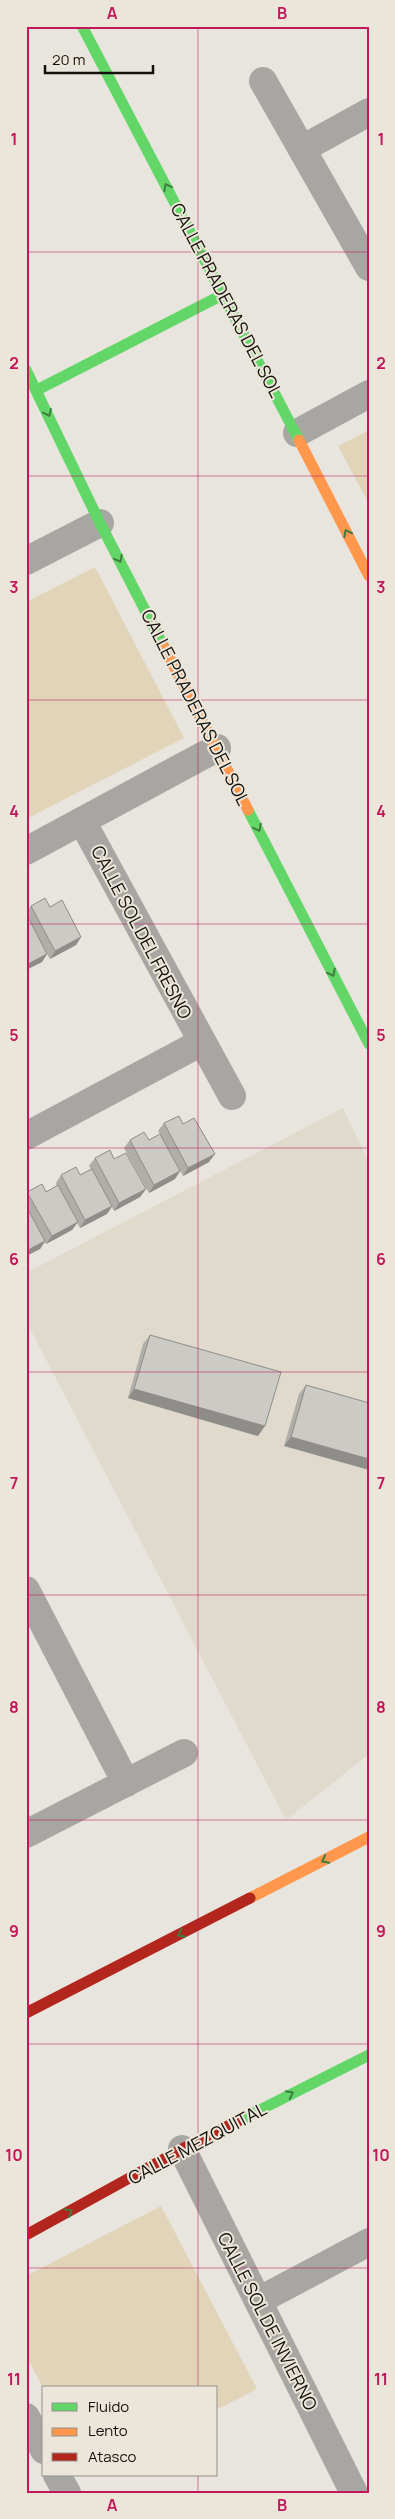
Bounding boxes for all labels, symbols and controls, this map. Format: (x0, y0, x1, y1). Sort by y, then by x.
text: A (107, 2, 118, 24)
text: B (277, 2, 287, 24)
scale bar (45, 42, 152, 74)
text: 20 m (52, 49, 85, 70)
text: 1 (10, 128, 18, 150)
text: 1 (377, 128, 385, 150)
one-way arrow (164, 183, 174, 192)
street label: CALLE PRADERAS DEL SOL (166, 199, 288, 401)
text: 2 (9, 352, 19, 374)
text: 2 (376, 352, 386, 374)
one-way arrow (42, 408, 52, 417)
one-way arrow (343, 529, 353, 538)
one-way arrow (113, 554, 123, 563)
text: 3 (9, 576, 19, 598)
text: 3 (376, 576, 386, 598)
street label: CALLE PRADERAS DEL SOL (136, 605, 256, 809)
text: 4 (9, 800, 19, 822)
text: 4 (376, 800, 386, 822)
one-way arrow (252, 823, 262, 832)
street label: CALLE SOL DEL FRESNO (86, 841, 198, 1023)
one-way arrow (326, 967, 336, 976)
text: 5 (9, 1024, 19, 1046)
text: 5 (376, 1024, 386, 1046)
text: 6 (9, 1248, 19, 1270)
text: 6 (376, 1248, 386, 1270)
text: 7 (10, 1472, 18, 1494)
text: 7 (377, 1472, 385, 1494)
text: 8 (9, 1696, 19, 1718)
text: 8 (376, 1696, 386, 1718)
one-way arrow (322, 1854, 331, 1864)
text: 9 (9, 1920, 19, 1942)
text: 9 (376, 1920, 386, 1942)
one-way arrow (177, 1928, 186, 1938)
one-way arrow (285, 2090, 294, 2101)
street label: CALLE MEZQUITAL (124, 2096, 270, 2190)
text: 10 (5, 2144, 23, 2166)
text: 10 (372, 2144, 390, 2166)
one-way arrow (64, 2208, 73, 2218)
street label: CALLE SOL DE INVIERNO (213, 2228, 323, 2414)
text: 11 (7, 2368, 21, 2390)
text: 11 (374, 2368, 388, 2390)
legend (42, 2386, 218, 2476)
text: Fluido (88, 2396, 129, 2417)
text: Lento (88, 2420, 128, 2441)
text: Atasco (88, 2446, 136, 2467)
text: A (107, 2494, 118, 2516)
text: B (277, 2494, 287, 2516)

